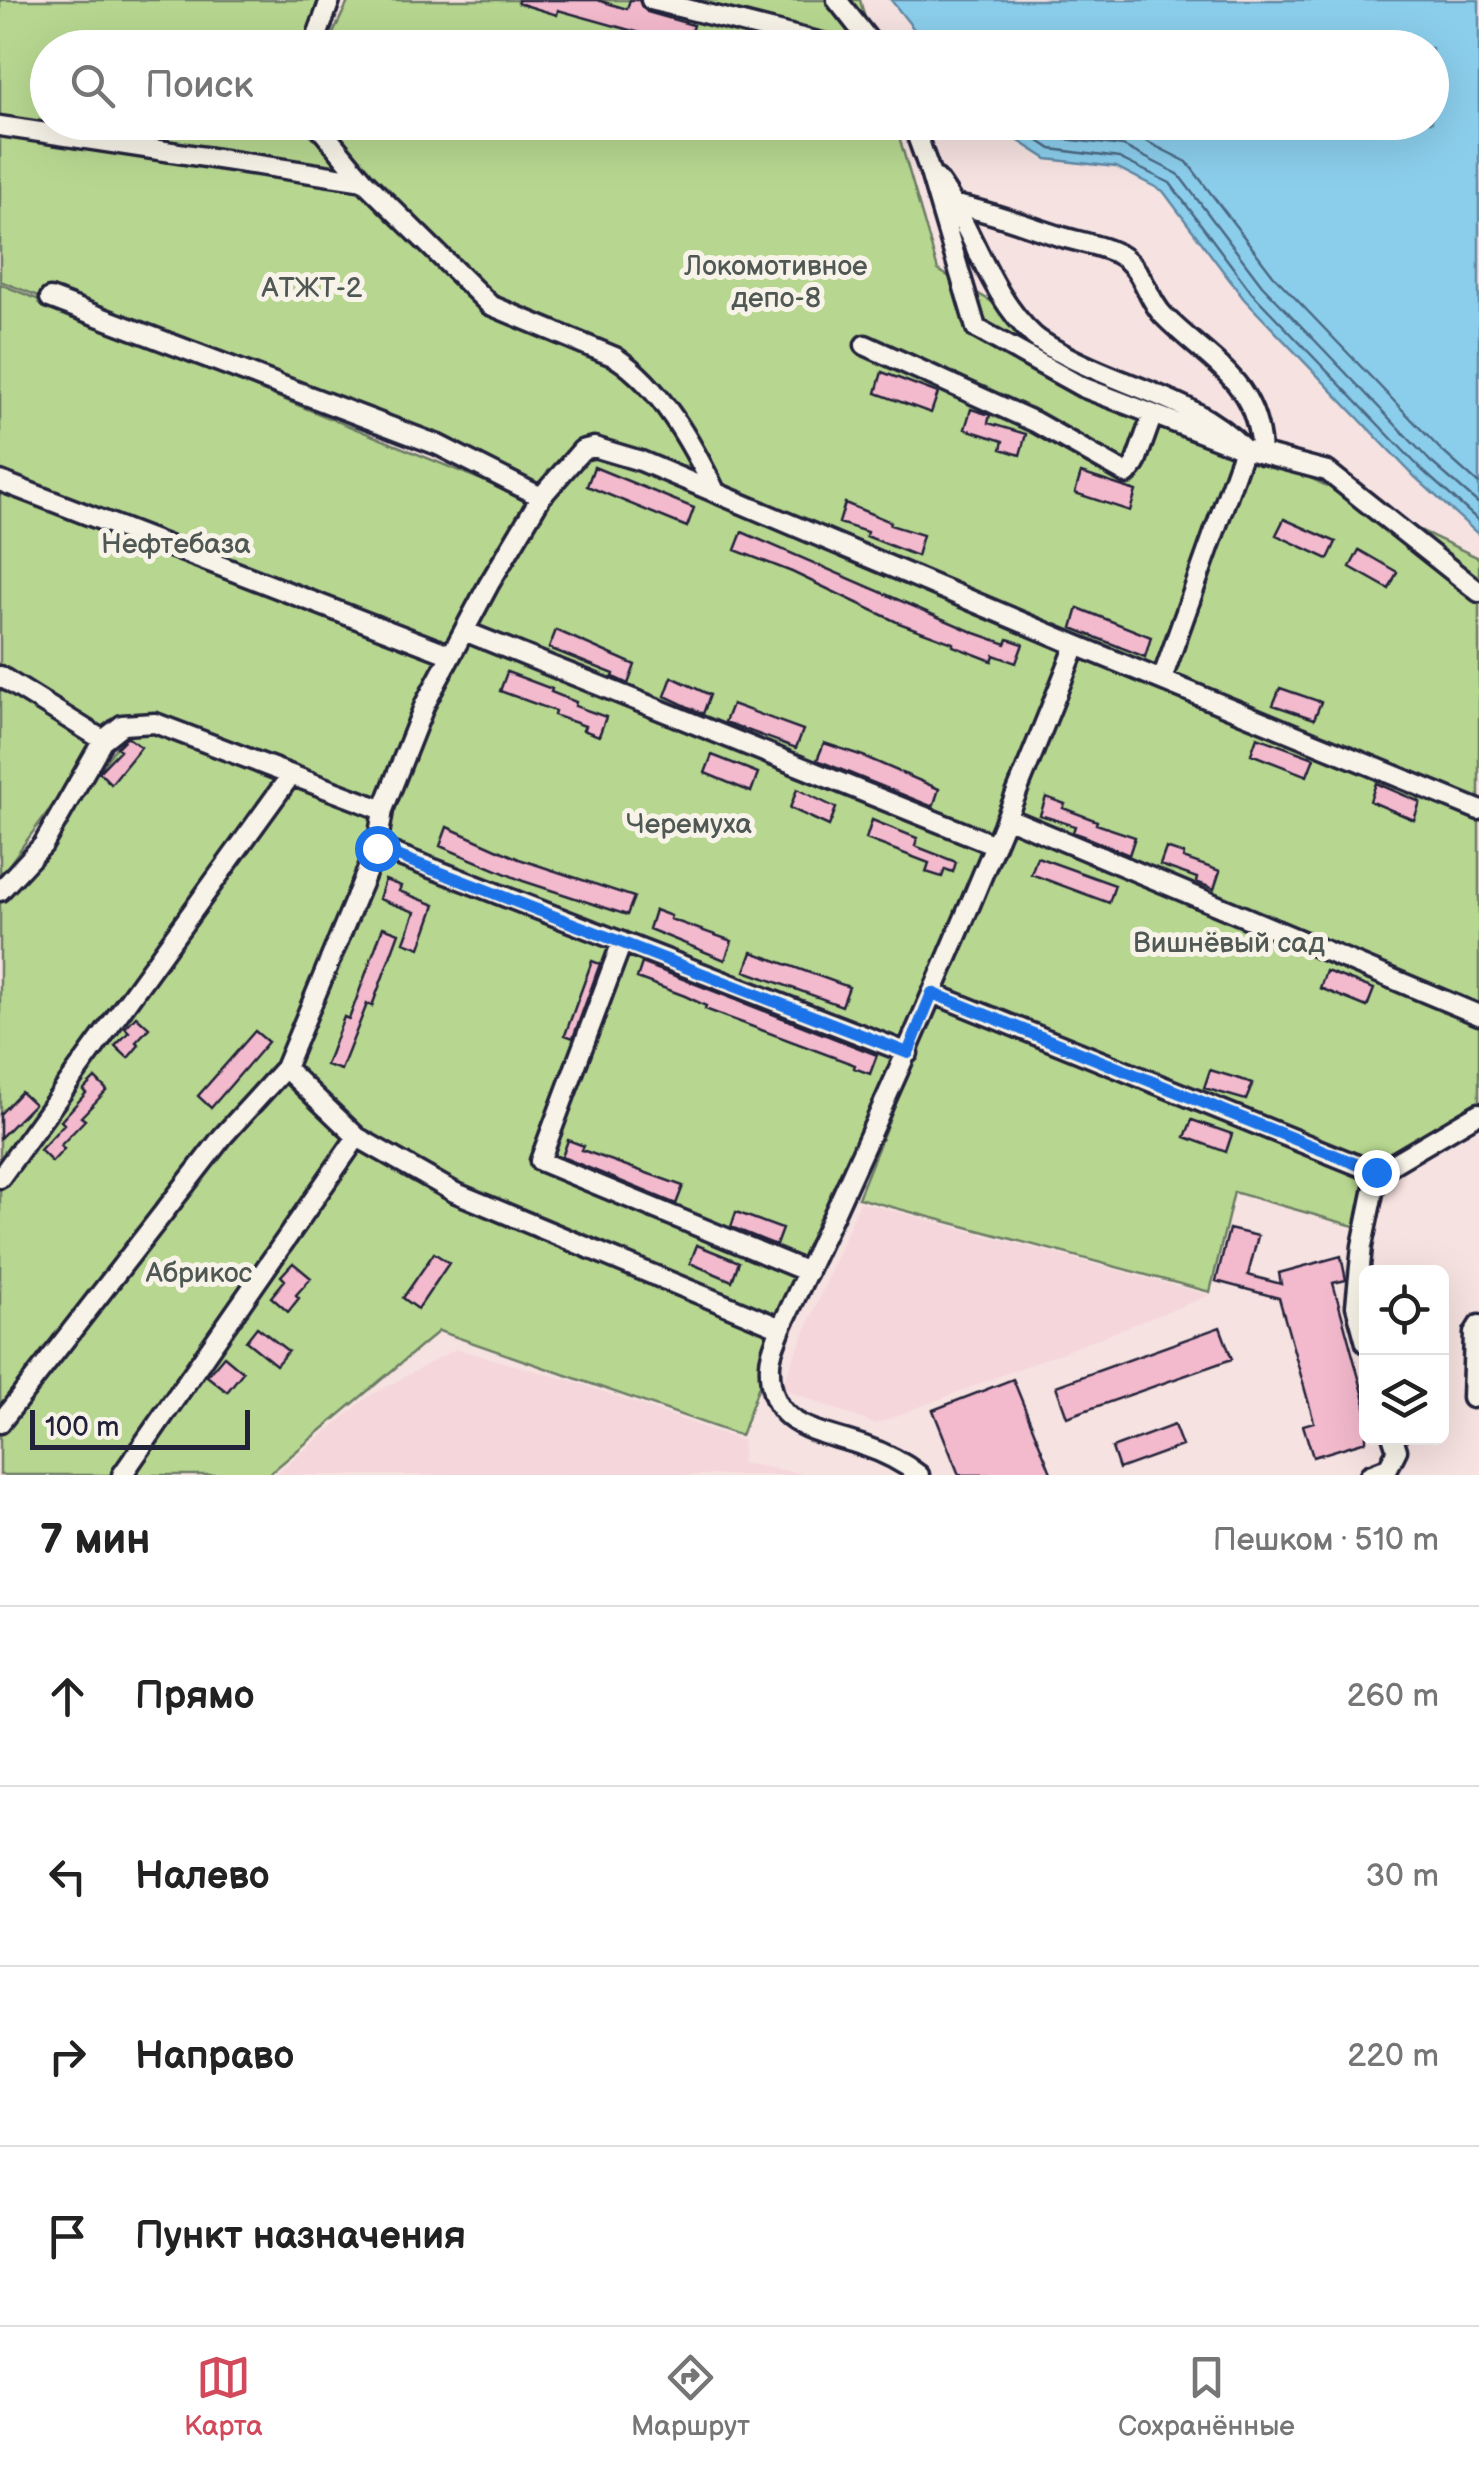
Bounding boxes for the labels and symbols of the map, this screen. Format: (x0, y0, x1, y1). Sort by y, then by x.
park label: Локомотивное депо-8 (683, 250, 868, 315)
park label: АТЖТ-2 (261, 272, 363, 305)
park label: Нефтебаза (101, 528, 251, 561)
park label: Черемуха (626, 808, 752, 841)
route start (355, 826, 401, 872)
park label: Вишнёвый сад (1133, 927, 1325, 960)
route end (1354, 1150, 1400, 1196)
park label: Абрикос (145, 1257, 253, 1290)
scale bar (30, 1405, 250, 1450)

